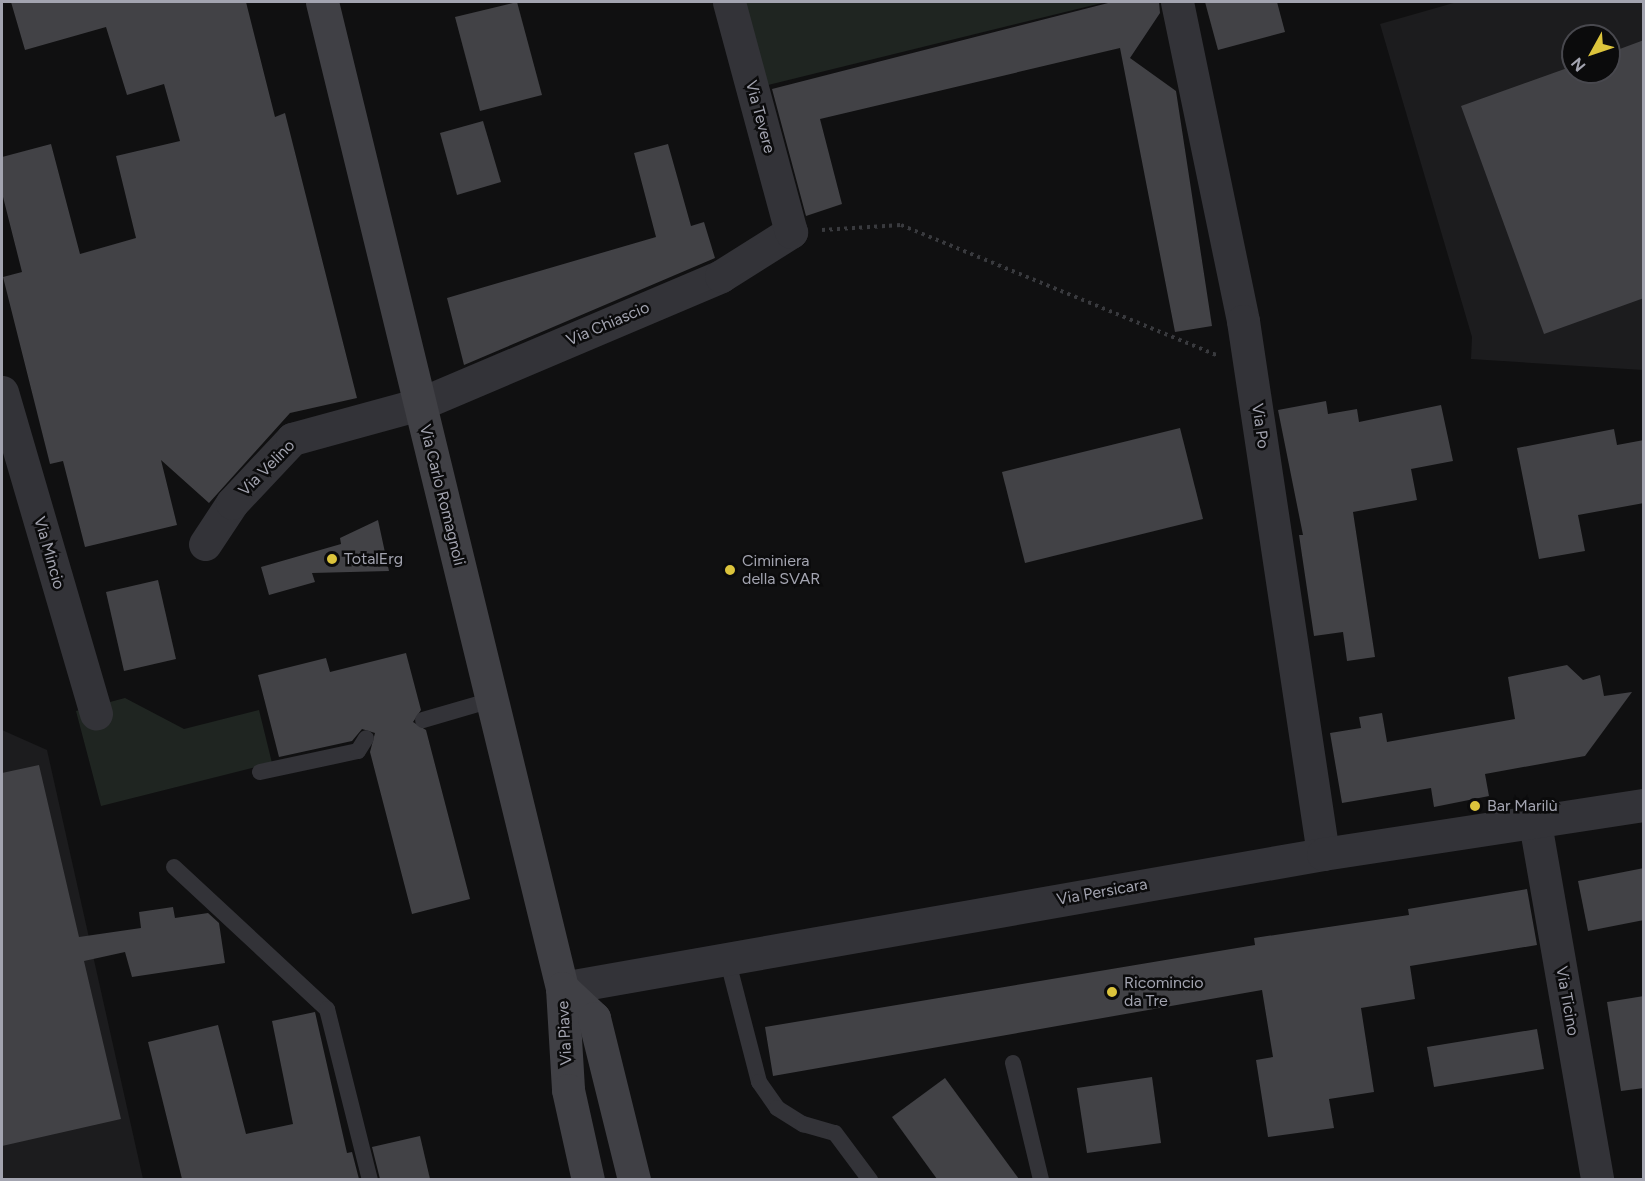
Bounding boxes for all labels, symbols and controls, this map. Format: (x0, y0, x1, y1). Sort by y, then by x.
north arrow (1561, 24, 1621, 84)
text: N (1567, 54, 1590, 75)
street label: Via Tevere (741, 79, 779, 155)
street label: Via Chiascio (564, 298, 652, 350)
street label: Via Po (1247, 402, 1273, 450)
street label: Via Carlo Romagnoli (415, 422, 469, 568)
street label: Via Velino (235, 436, 299, 500)
street label: Via Mincio (29, 514, 69, 592)
place label: TotalErg (344, 549, 403, 569)
place label: Ciminiera della SVAR (742, 551, 820, 589)
marker: TotalErg (325, 552, 339, 566)
marker: Ciminiera della SVAR (723, 563, 737, 577)
place label: Bar Marilù (1487, 796, 1558, 816)
marker: Bar Marilù (1468, 799, 1482, 813)
street label: Via Persicara (1055, 875, 1149, 909)
street label: Via Ticino (1551, 965, 1583, 1037)
place label: Ricomincio da Tre (1124, 973, 1204, 1011)
marker: Ricomincio da Tre (1105, 985, 1119, 999)
street label: Via Piave (554, 1000, 576, 1066)

